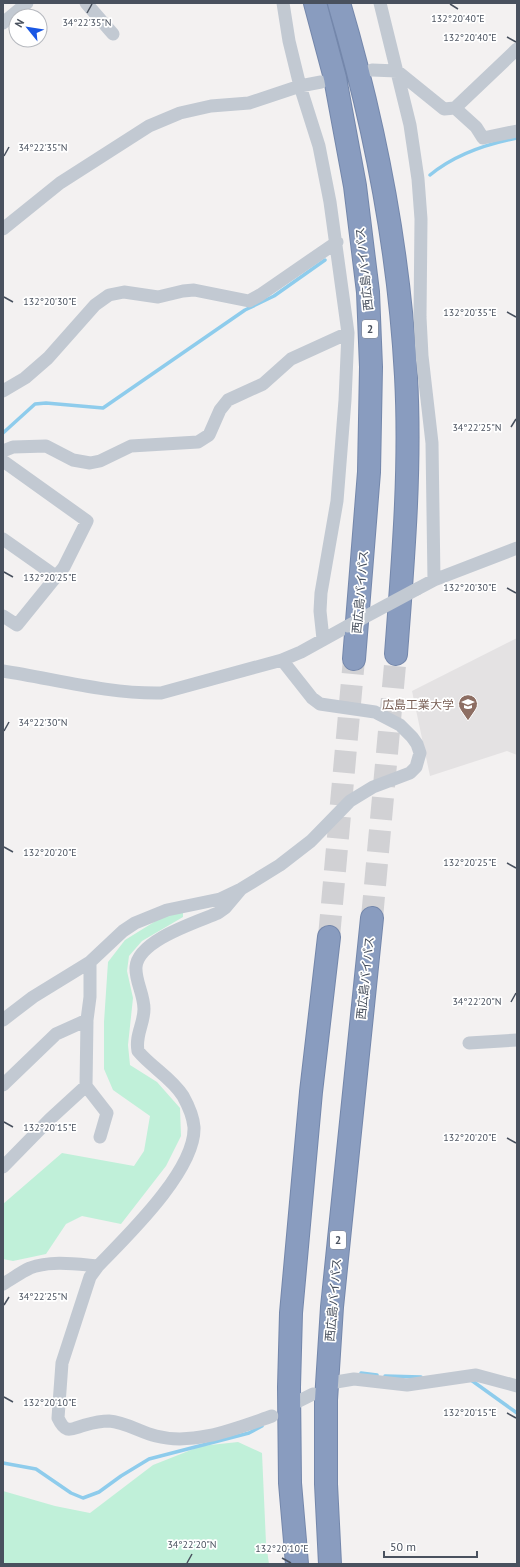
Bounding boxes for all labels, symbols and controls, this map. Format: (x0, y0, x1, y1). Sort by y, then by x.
north arrow (8, 8, 48, 48)
text: 132°20'40"E (431, 12, 485, 25)
text: N (11, 16, 27, 30)
text: 34°22'35"N (62, 16, 112, 29)
text: 132°20'40"E (443, 31, 497, 44)
text: 34°22'35"N (18, 141, 68, 154)
street label: 西広島バイパス (352, 227, 376, 311)
text: 132°20'30"E (23, 295, 77, 308)
text: 132°20'35"E (443, 306, 497, 319)
road number: 2 (362, 320, 378, 338)
text: 34°22'25"N (452, 421, 502, 434)
street label: 西広島バイパス (349, 550, 371, 634)
text: 132°20'25"E (23, 571, 77, 584)
text: 132°20'30"E (443, 581, 497, 594)
school or university icon: 広島工業大学 (457, 693, 479, 721)
place label: 広島工業大学 (382, 697, 454, 712)
text: 34°22'30"N (18, 716, 68, 729)
text: 132°20'20"E (23, 846, 77, 859)
text: 132°20'25"E (443, 856, 497, 869)
street label: 西広島バイパス (353, 936, 377, 1020)
text: 34°22'20"N (452, 995, 502, 1008)
text: 132°20'15"E (23, 1121, 77, 1134)
text: 132°20'20"E (443, 1131, 497, 1144)
road number: 2 (330, 1231, 346, 1249)
street label: 西広島バイパス (322, 1258, 344, 1342)
text: 34°22'25"N (18, 1290, 68, 1303)
text: 132°20'10"E (23, 1396, 77, 1409)
text: 132°20'15"E (443, 1406, 497, 1419)
scale bar (384, 1533, 477, 1559)
text: 34°22'20"N (167, 1538, 217, 1551)
text: 50 m (390, 1539, 416, 1554)
text: 132°20'10"E (255, 1542, 309, 1555)

